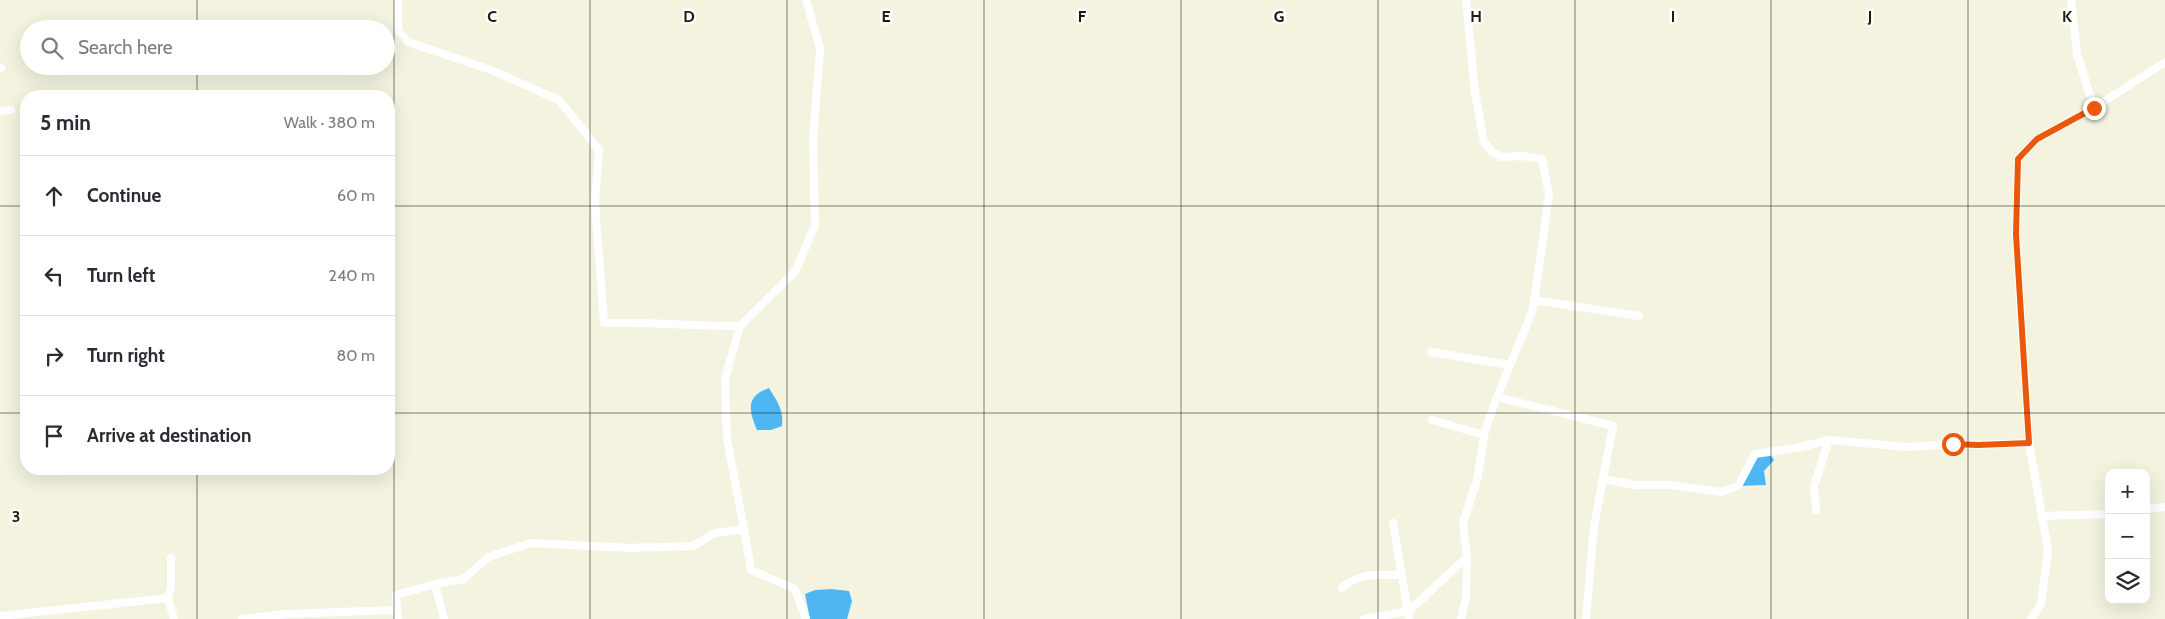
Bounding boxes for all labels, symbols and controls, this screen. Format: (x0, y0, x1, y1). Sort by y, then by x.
text: C (487, 7, 497, 26)
text: D (683, 7, 695, 26)
text: E (881, 7, 891, 26)
text: F (1078, 7, 1087, 26)
text: G (1274, 7, 1284, 26)
text: H (1470, 7, 1482, 26)
text: I (1671, 7, 1675, 26)
text: J (1867, 7, 1872, 26)
text: K (2062, 7, 2072, 26)
search box (20, 20, 395, 75)
icon: search (38, 34, 66, 62)
text: Search here (78, 36, 172, 59)
route end (2083, 97, 2106, 120)
text: 5 min (40, 110, 91, 135)
text: Walk · 380 m (284, 113, 375, 132)
icon: ahead (40, 182, 68, 210)
text: Continue (87, 184, 161, 207)
text: 60 m (337, 186, 375, 205)
icon: left (40, 262, 68, 290)
text: Turn left (87, 264, 155, 287)
text: 240 m (329, 266, 375, 285)
icon: right (40, 342, 68, 370)
text: Turn right (87, 344, 165, 367)
text: 80 m (337, 346, 375, 365)
icon: arrive (40, 422, 68, 450)
text: Arrive at destination (87, 424, 251, 447)
route start (1942, 433, 1965, 456)
map controls (2105, 469, 2150, 604)
button: + (2105, 469, 2150, 514)
text: 3 (12, 507, 20, 526)
button: − (2105, 514, 2150, 559)
button: layers (2105, 559, 2150, 604)

